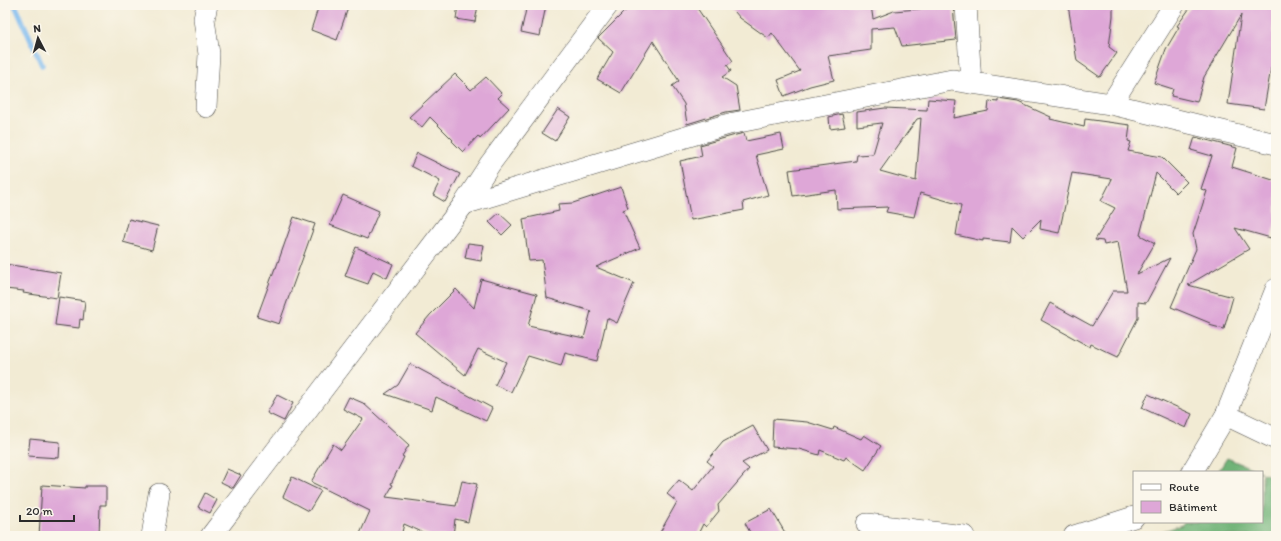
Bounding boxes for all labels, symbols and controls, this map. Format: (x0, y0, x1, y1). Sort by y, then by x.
north arrow (18, 18, 58, 58)
text: N (33, 22, 41, 35)
legend (1133, 471, 1263, 523)
text: Route (1169, 480, 1199, 494)
scale bar (20, 497, 74, 523)
text: Bâtiment (1169, 500, 1218, 514)
text: 20 m (26, 504, 53, 518)

